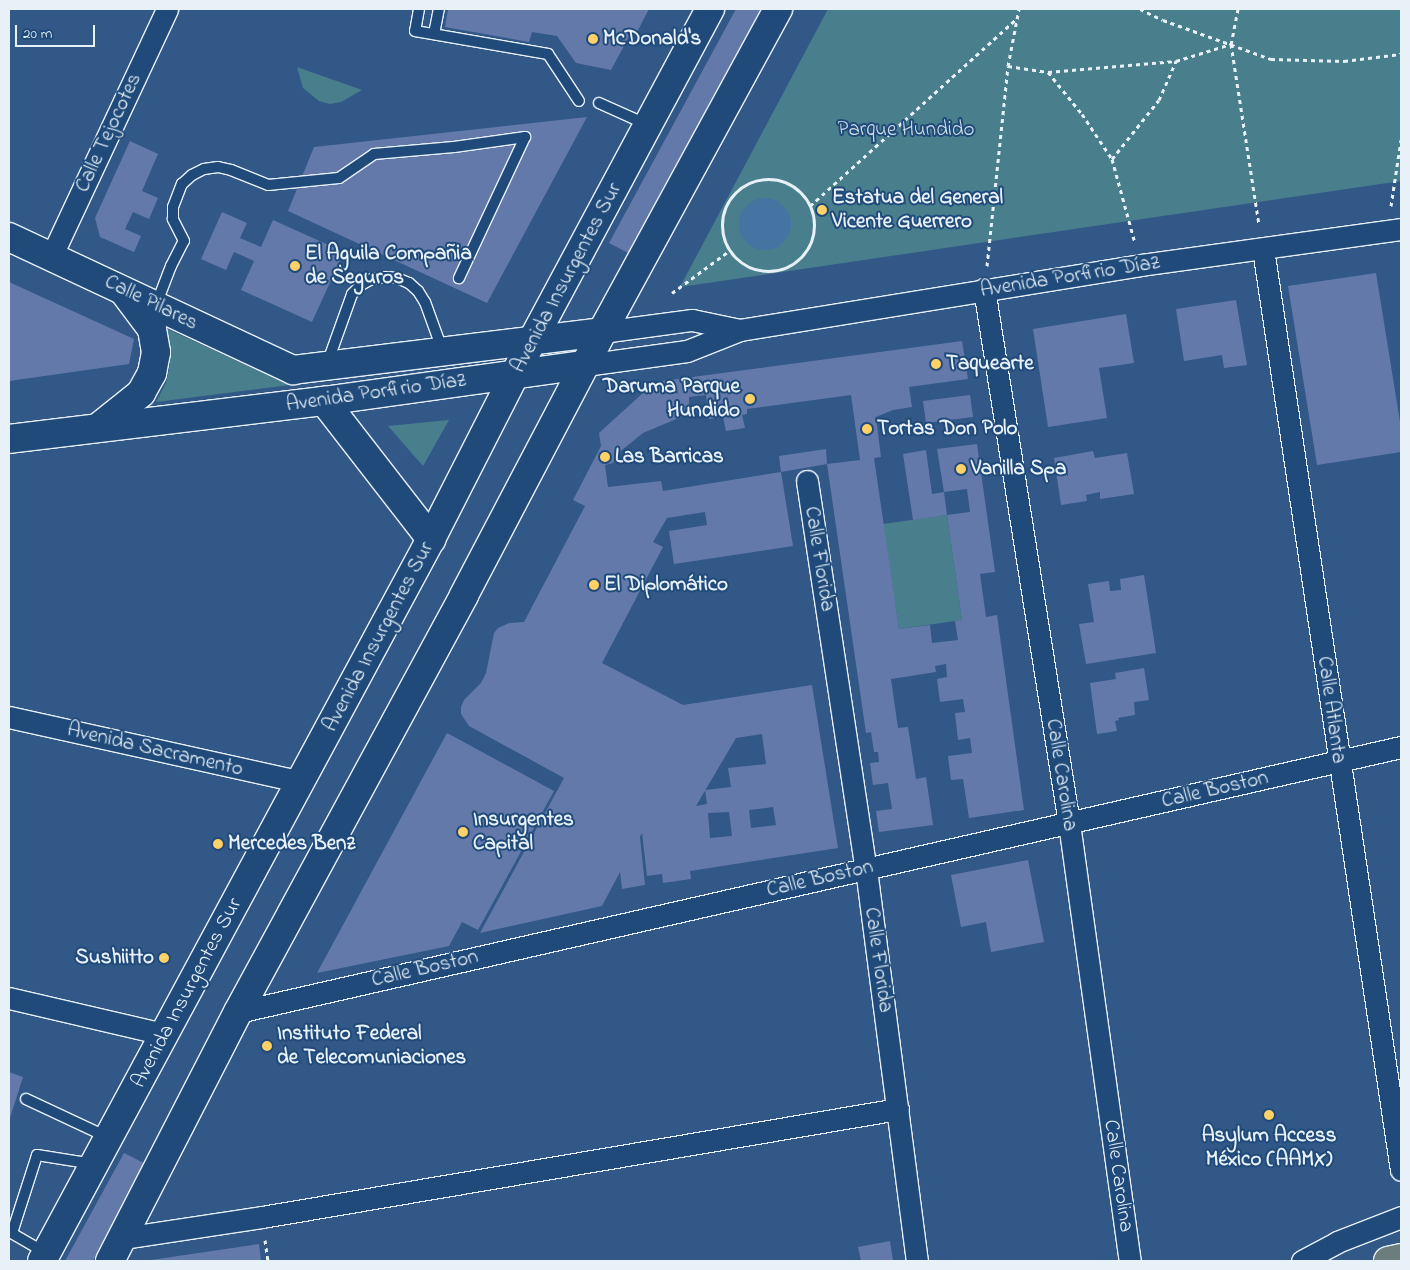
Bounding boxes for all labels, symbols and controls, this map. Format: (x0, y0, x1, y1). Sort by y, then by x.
scale bar (18, 15, 98, 47)
text: 20 m (23, 23, 52, 45)
place label: McDonald's (603, 26, 701, 52)
marker: McDonald's (587, 33, 599, 45)
street label: Calle Tejocotes (70, 69, 148, 197)
park label: Parque Hundido (838, 117, 974, 143)
street label: Avenida Insurgentes Sur (506, 179, 628, 377)
place label: Estatua del General Vicente Guerrero (832, 185, 1003, 235)
marker: Estatua del General Vicente Guerrero (816, 204, 828, 216)
place label: El Aguila Compañia de Seguros (305, 241, 472, 291)
street label: Avenida Porfirio Díaz (979, 250, 1161, 304)
marker: El Aguila Compañia de Seguros (289, 260, 301, 272)
street label: Calle Pilares (100, 270, 202, 336)
place label: Taquearte (946, 351, 1034, 377)
marker: Taquearte (930, 358, 942, 370)
street label: Avenida Porfirio Díaz (285, 368, 467, 418)
place label: Daruma Parque Hundido (603, 374, 740, 424)
marker: Daruma Parque Hundido (744, 393, 756, 405)
place label: Tortas Don Polo (877, 416, 1018, 442)
marker: Tortas Don Polo (861, 423, 873, 435)
place label: Las Barricas (615, 444, 724, 470)
marker: Las Barricas (599, 451, 611, 463)
place label: Vanilla Spa (971, 456, 1066, 482)
marker: Vanilla Spa (955, 463, 967, 475)
street label: Calle Florida (798, 505, 840, 613)
street label: Avenida Insurgentes Sur (318, 538, 440, 736)
place label: El Diplomático (604, 572, 728, 598)
marker: El Diplomático (588, 579, 600, 591)
street label: Calle Atlanta (1311, 655, 1351, 765)
street label: Calle Carolina (1040, 717, 1082, 833)
street label: Avenida Sacramento (65, 718, 245, 782)
street label: Calle Boston (1159, 766, 1271, 814)
place label: Insurgentes Capital (473, 807, 574, 857)
marker: Insurgentes Capital (457, 826, 469, 838)
place label: Mercedes Benz (228, 831, 355, 857)
marker: Mercedes Benz (212, 838, 224, 850)
street label: Calle Boston (764, 855, 876, 903)
street label: Avenida Insurgentes Sur (126, 894, 248, 1092)
street label: Calle Florida (858, 906, 898, 1014)
place label: Sushiitto (75, 945, 154, 971)
street label: Calle Boston (369, 945, 481, 993)
marker: Sushiitto (158, 952, 170, 964)
place label: Instituto Federal de Telecomuniaciones (277, 1021, 466, 1071)
marker: Instituto Federal de Telecomuniaciones (261, 1040, 273, 1052)
marker: Asylum Access México (AAMX) (1263, 1109, 1275, 1121)
street label: Calle Carolina (1098, 1118, 1138, 1234)
place label: Asylum Access México (AAMX) (1202, 1123, 1336, 1173)

